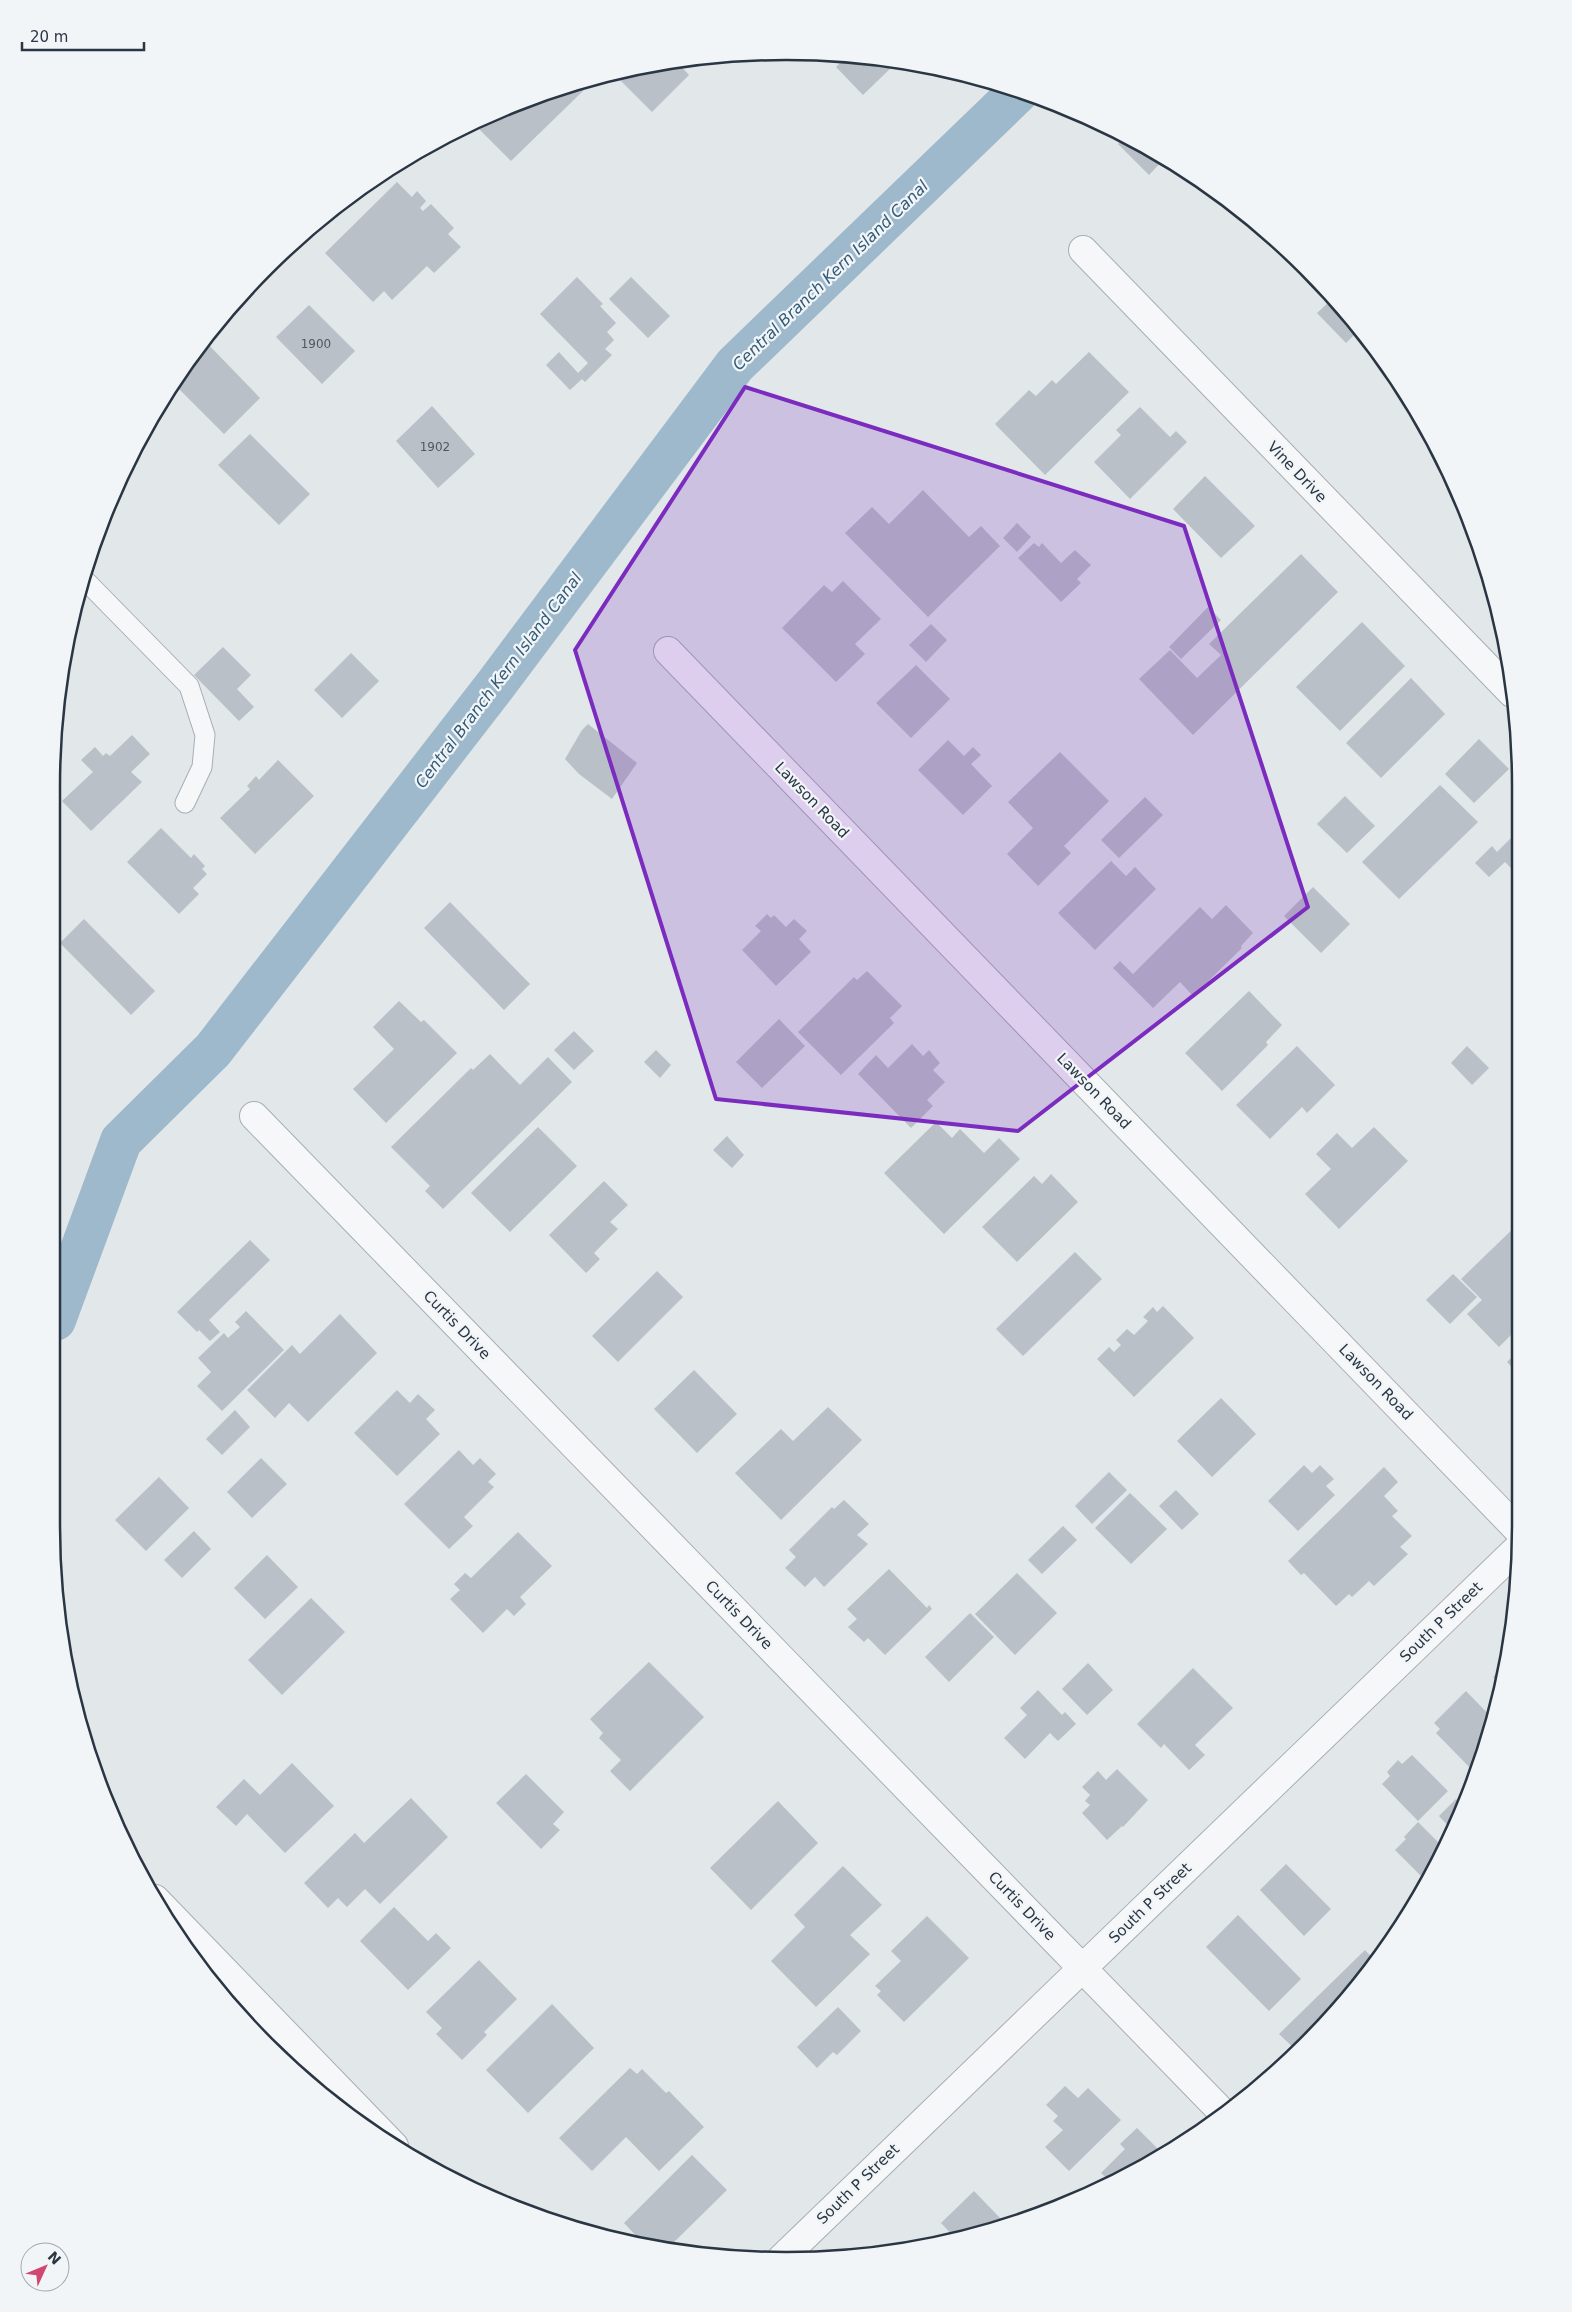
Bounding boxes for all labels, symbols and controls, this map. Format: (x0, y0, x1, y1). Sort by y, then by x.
scale bar (22, 20, 145, 52)
text: 20 m (30, 28, 68, 46)
water label: Central Branch Kern Island Canal (729, 176, 932, 374)
house number: 1900 (301, 337, 331, 351)
street label: Vine Drive (1264, 438, 1330, 506)
house number: 1902 (420, 440, 450, 454)
water label: Central Branch Kern Island Canal (411, 569, 586, 792)
street label: Lawson Road (771, 758, 853, 842)
street label: Lawson Road (1053, 1049, 1135, 1133)
street label: Curtis Drive (420, 1287, 494, 1363)
street label: Lawson Road (1335, 1340, 1417, 1424)
street label: Curtis Drive (702, 1577, 776, 1653)
street label: South P Street (1396, 1578, 1486, 1666)
street label: South P Street (1105, 1859, 1195, 1947)
street label: Curtis Drive (985, 1868, 1059, 1944)
street label: South P Street (813, 2140, 903, 2228)
north arrow (20, 2242, 70, 2292)
text: N (45, 2248, 64, 2268)

